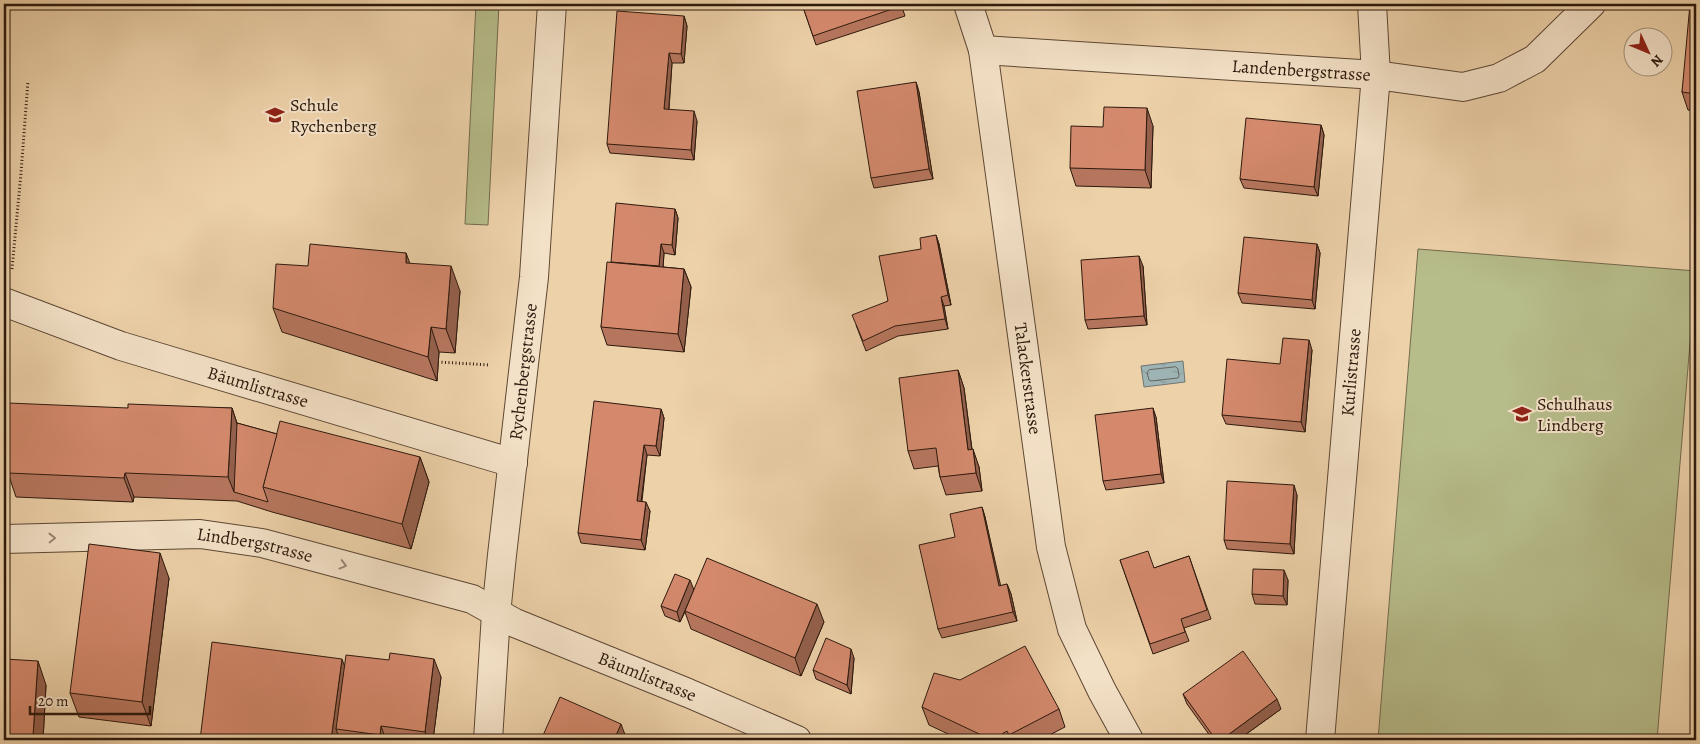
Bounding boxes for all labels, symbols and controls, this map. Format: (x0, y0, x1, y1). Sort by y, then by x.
north arrow (1622, 28, 1672, 78)
text: N (1647, 50, 1667, 71)
street label: Landenbergstrasse (1231, 54, 1372, 87)
place label: Schule Rychenberg (290, 93, 377, 138)
school or university icon: Schule Rychenberg (264, 104, 286, 126)
street label: Rychenbergstrasse (503, 302, 543, 442)
street label: Talackerstrasse (1008, 321, 1047, 436)
street label: Kurlistrasse (1335, 327, 1367, 417)
street label: Bäumlistrasse (205, 360, 311, 413)
place label: Schulhaus Lindberg (1537, 392, 1613, 437)
school or university icon: Schulhaus Lindberg (1511, 403, 1533, 425)
street label: Lindbergstrasse (195, 522, 316, 568)
one-way arrow (49, 533, 57, 543)
one-way arrow (338, 559, 346, 569)
street label: Bäumlistrasse (594, 646, 700, 707)
scale bar (30, 684, 150, 716)
text: 20 m (38, 691, 69, 711)

